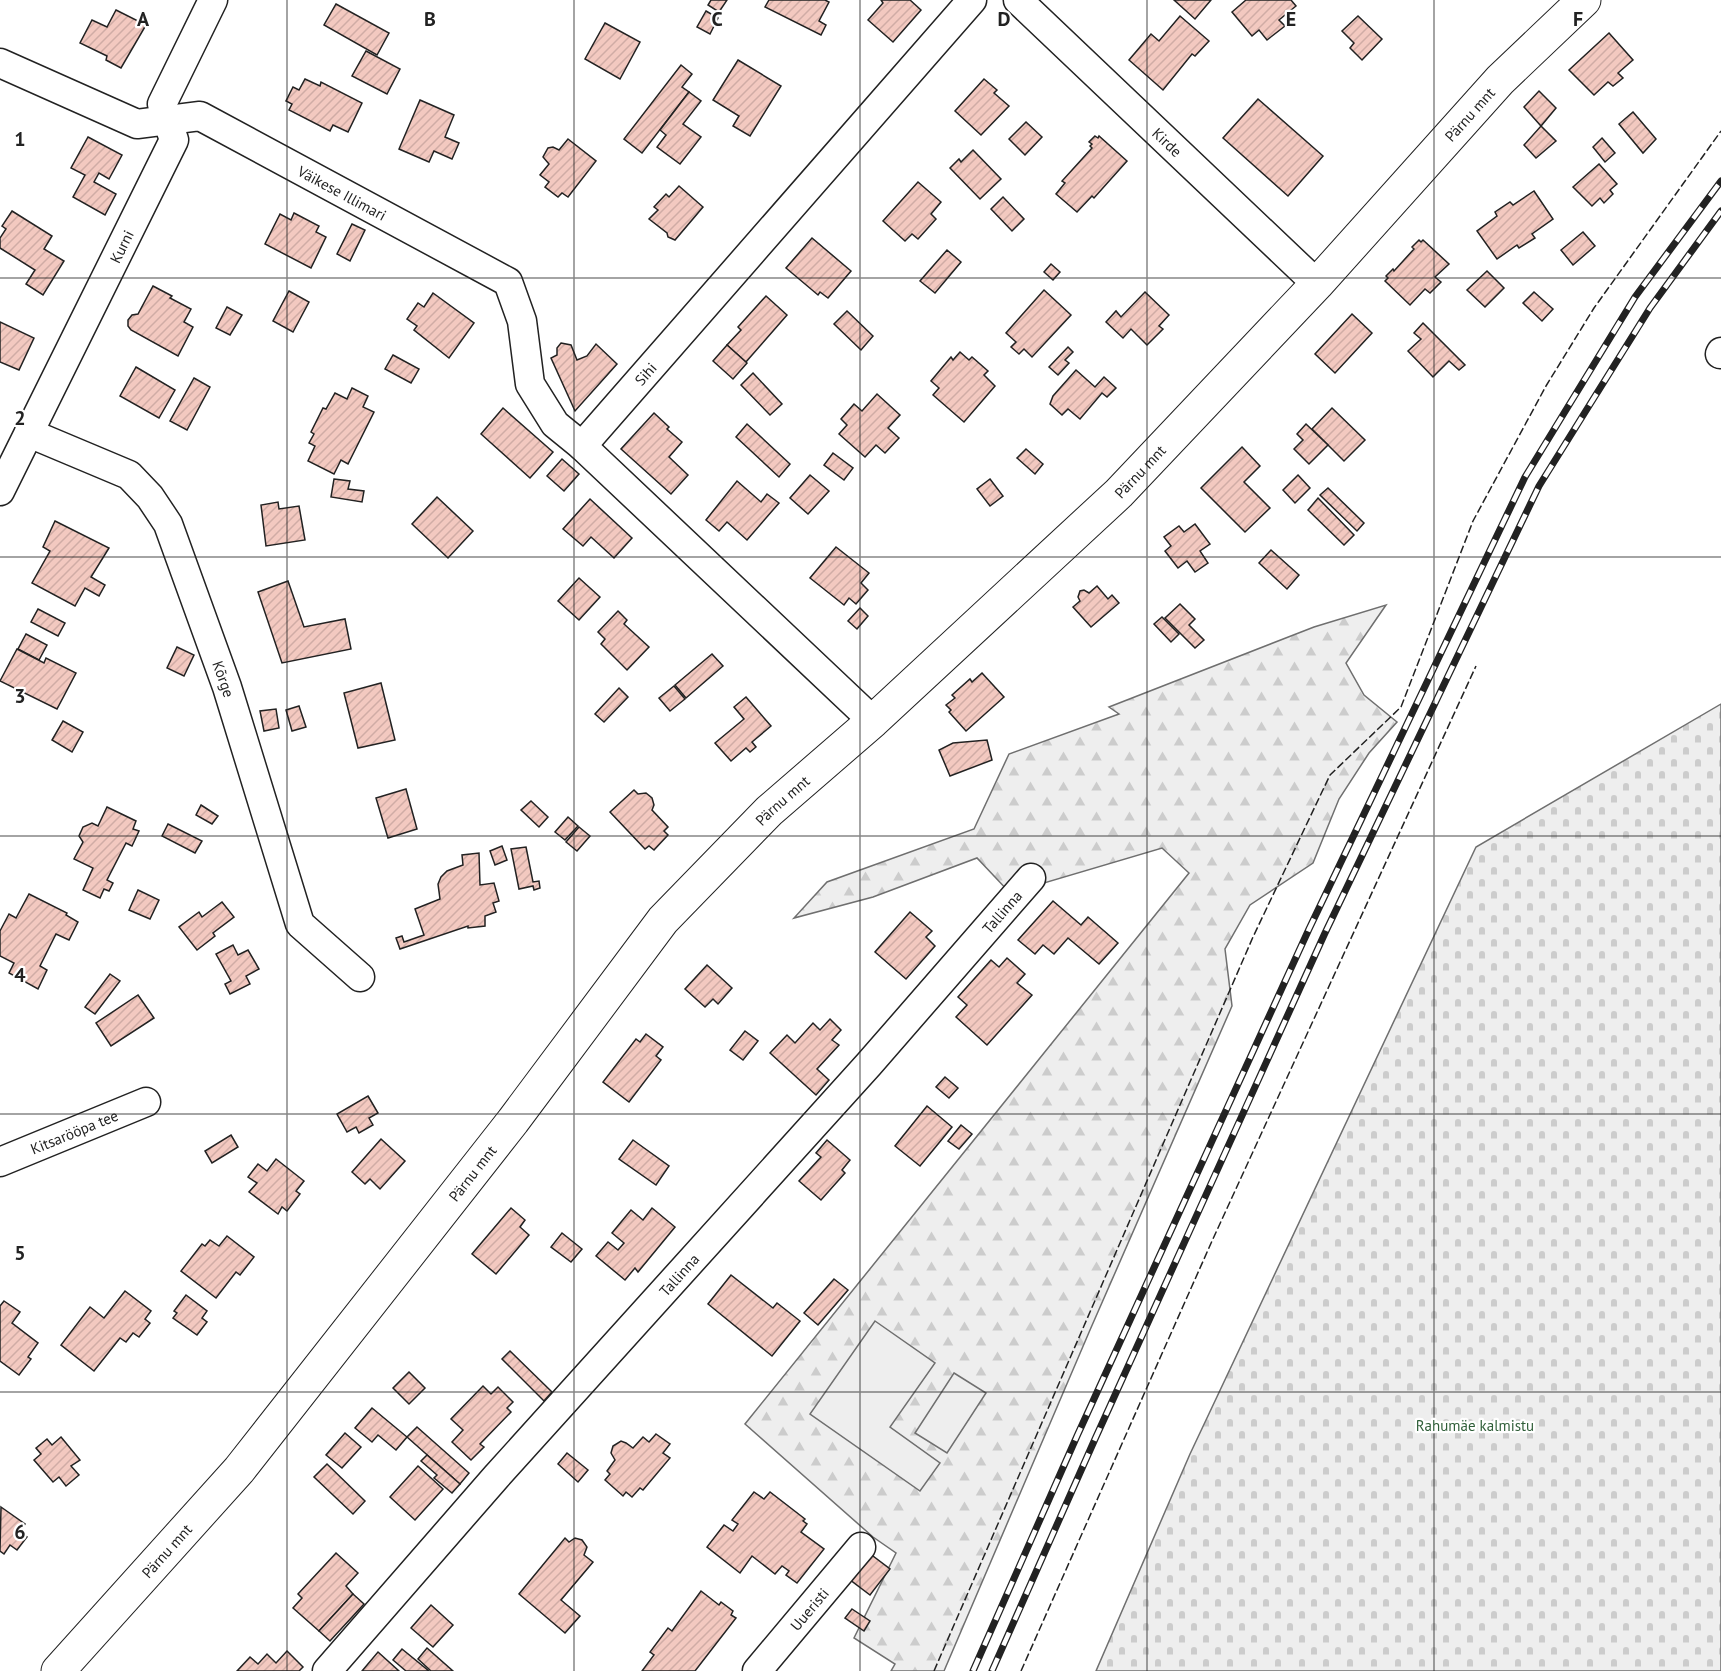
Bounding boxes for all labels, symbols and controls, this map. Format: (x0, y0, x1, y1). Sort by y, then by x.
text: A (137, 6, 150, 32)
text: B (424, 6, 436, 32)
text: C (711, 6, 723, 32)
text: D (998, 6, 1011, 32)
text: E (1286, 6, 1296, 32)
text: F (1573, 6, 1583, 32)
street label: Pärnu mnt (1440, 83, 1499, 145)
street label: Kirde (1148, 123, 1186, 160)
text: 1 (14, 126, 26, 152)
street label: Väikese Illimari (294, 161, 390, 224)
street label: Kurni (105, 227, 137, 266)
street label: Sihi (630, 358, 660, 389)
text: 2 (14, 405, 26, 431)
street label: Pärnu mnt (1110, 441, 1169, 502)
street label: Kõrge (209, 658, 239, 699)
text: 3 (14, 683, 26, 709)
street label: Pärnu mnt (751, 771, 813, 829)
street label: Tallinna (978, 886, 1026, 937)
text: 4 (14, 962, 26, 988)
street label: Kitsarööpa tee (27, 1105, 121, 1158)
street label: Pärnu mnt (444, 1141, 500, 1205)
text: 5 (14, 1240, 26, 1266)
street label: Tallinna (655, 1249, 703, 1300)
park label: Rahumäe kalmistu (1416, 1416, 1534, 1435)
text: 6 (14, 1519, 26, 1545)
street label: Pärnu mnt (137, 1520, 196, 1582)
street label: Uueristi (786, 1584, 832, 1634)

